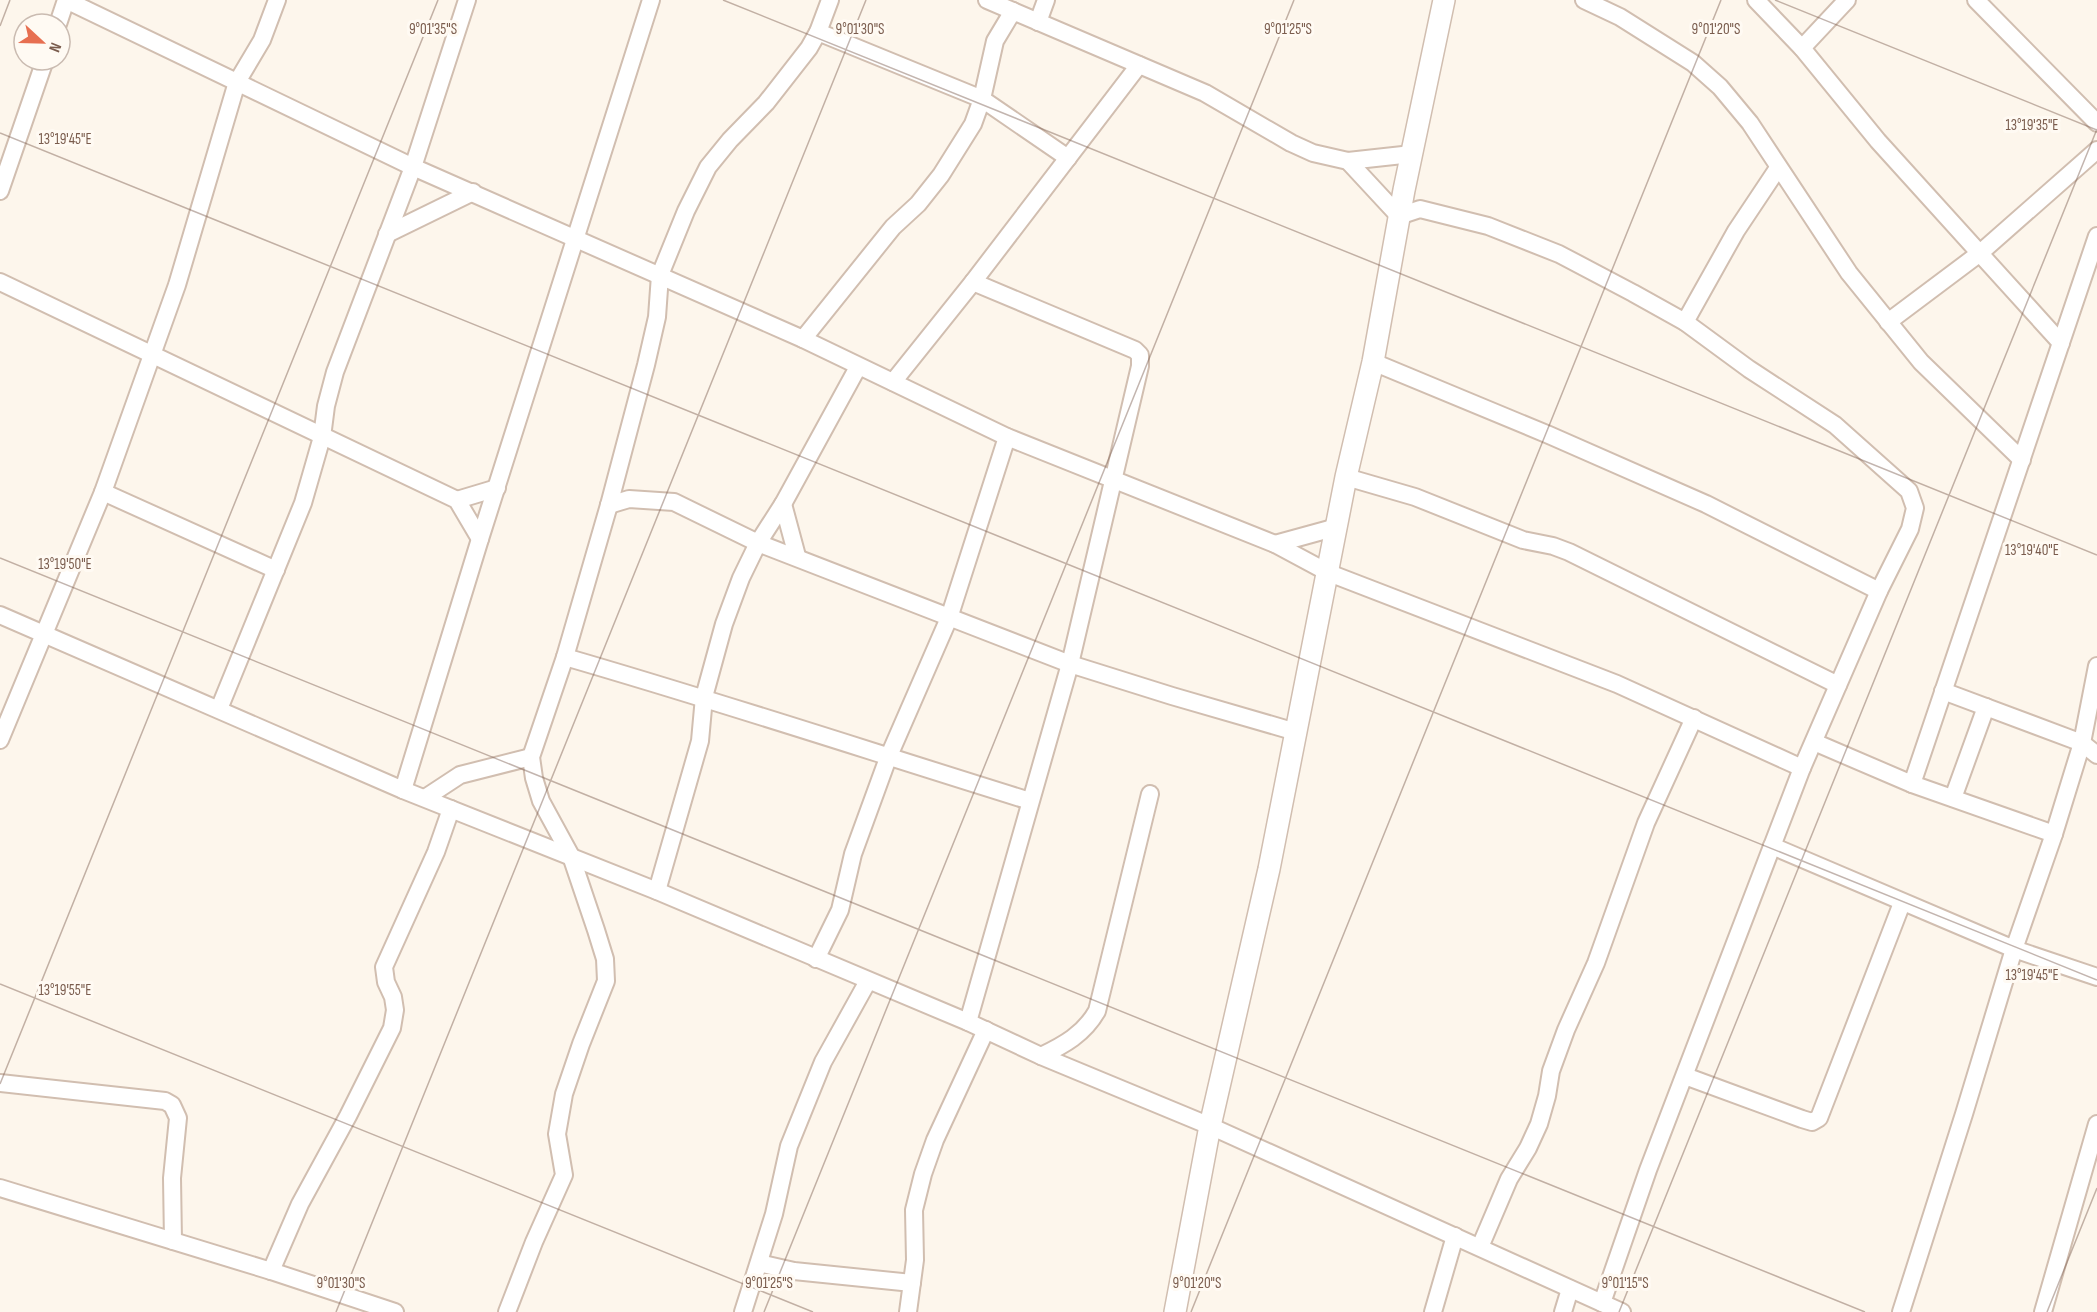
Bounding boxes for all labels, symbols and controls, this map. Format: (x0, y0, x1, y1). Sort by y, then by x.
north arrow (12, 12, 72, 72)
text: 9°01'35"S (409, 20, 457, 39)
text: 9°01'30"S (836, 20, 884, 39)
text: 9°01'25"S (1264, 20, 1312, 39)
text: 9°01'20"S (1692, 20, 1740, 39)
text: N (44, 40, 65, 55)
text: 13°19'35"E (2005, 116, 2059, 135)
text: 13°19'45"E (38, 130, 92, 149)
text: 13°19'40"E (2005, 541, 2059, 560)
text: 13°19'50"E (38, 555, 92, 574)
text: 13°19'45"E (2005, 966, 2059, 985)
text: 13°19'55"E (39, 981, 91, 1000)
text: 9°01'30"S (317, 1274, 365, 1293)
text: 9°01'25"S (745, 1274, 793, 1293)
text: 9°01'20"S (1173, 1274, 1221, 1293)
text: 9°01'15"S (1601, 1274, 1649, 1293)

